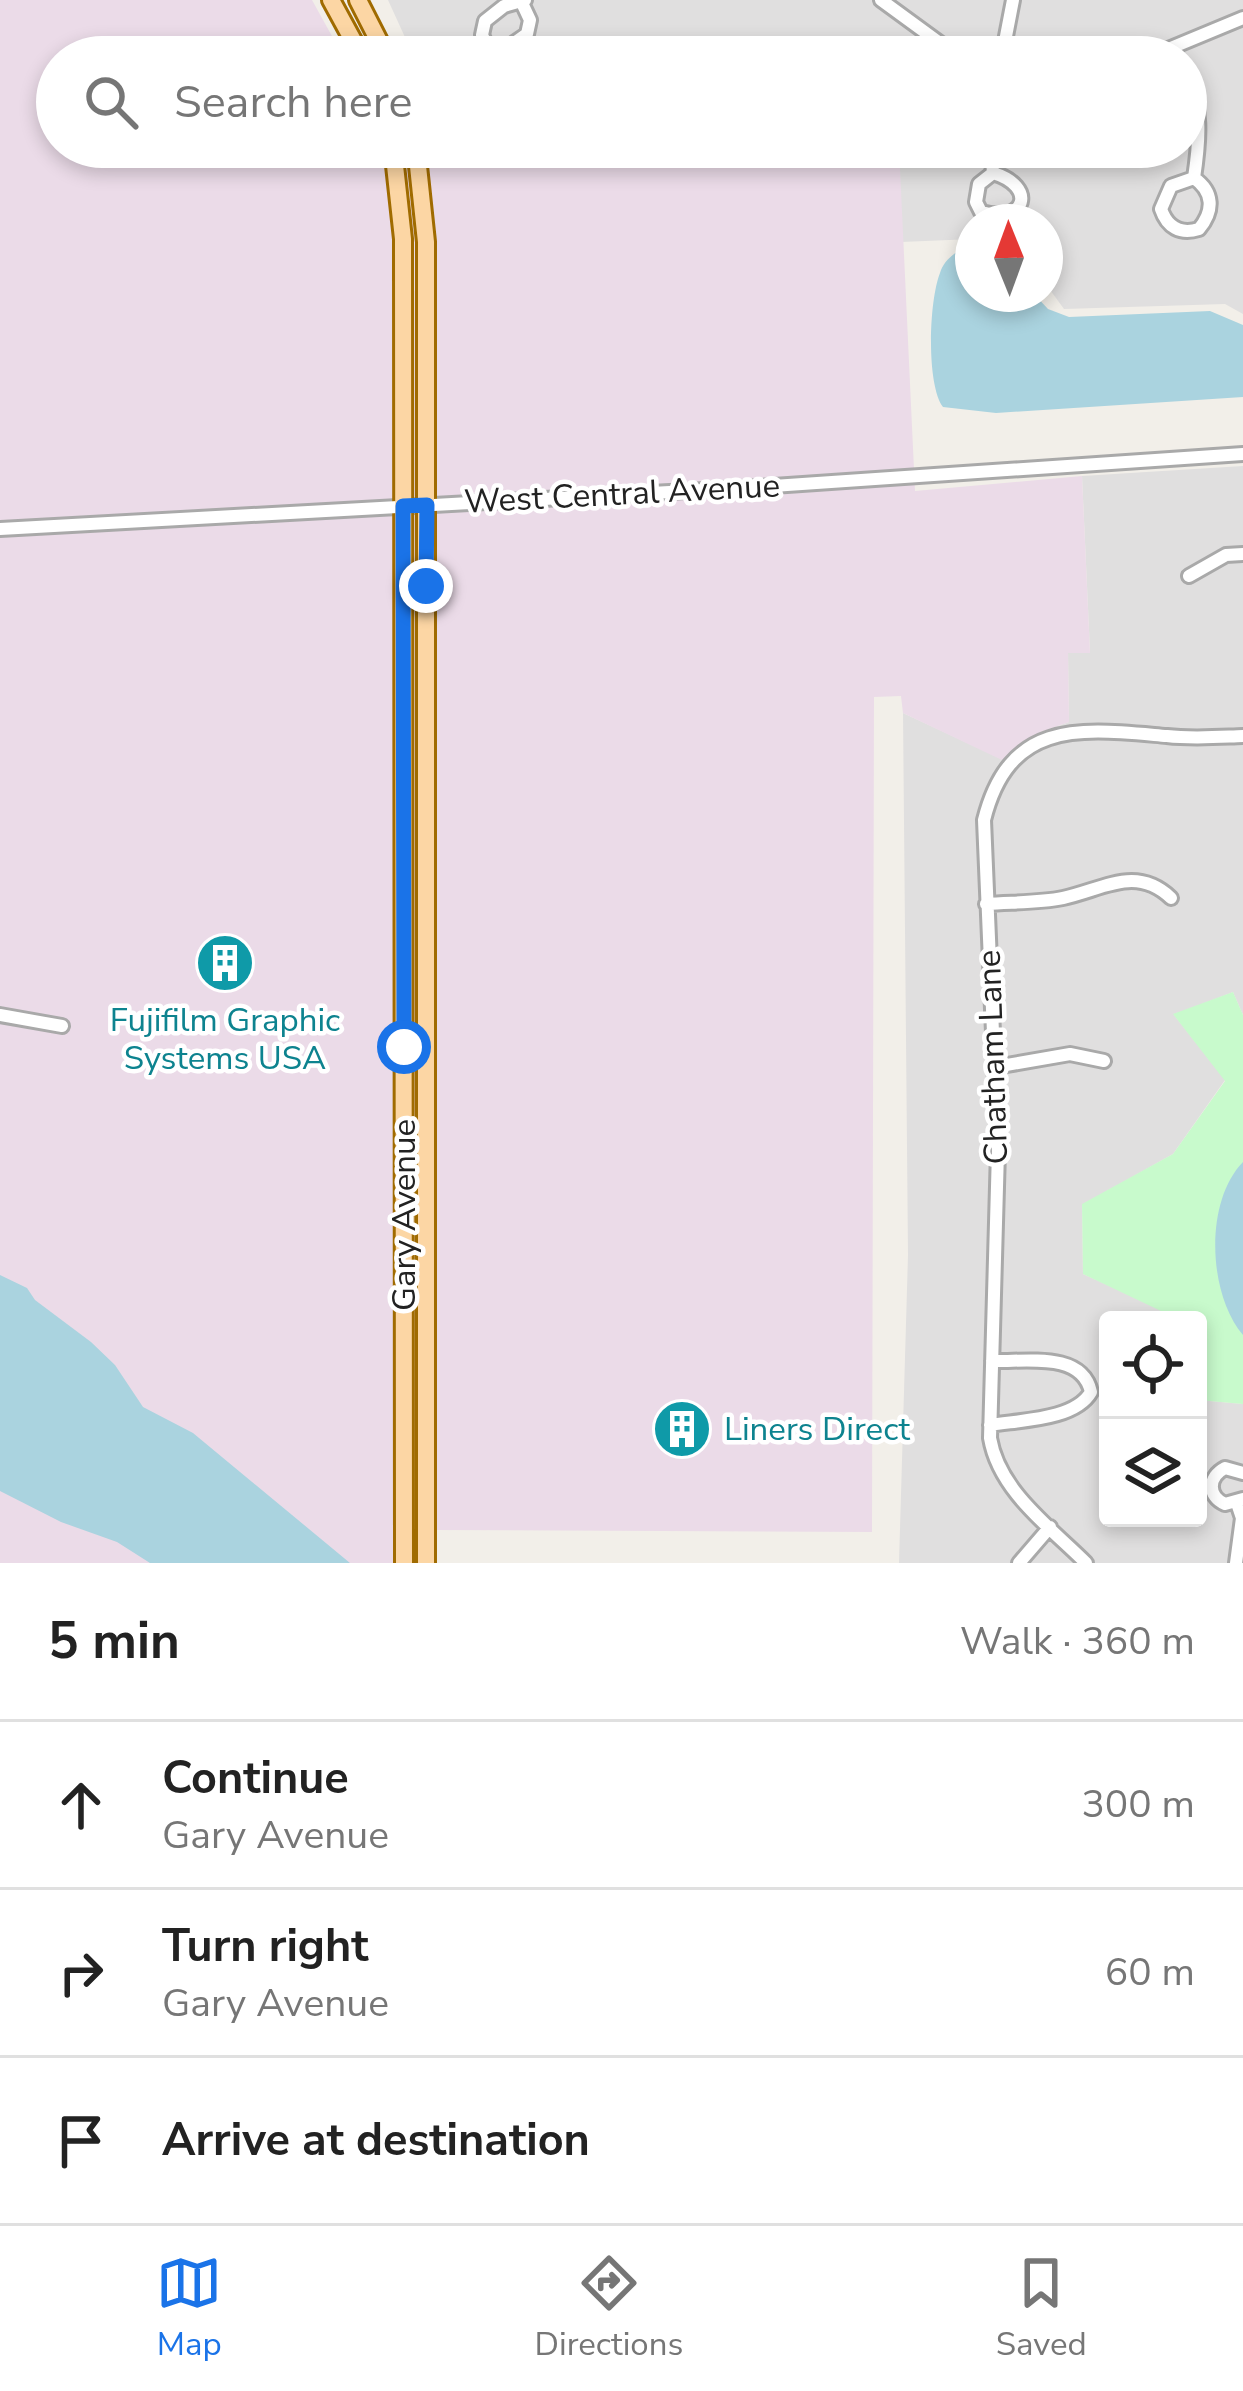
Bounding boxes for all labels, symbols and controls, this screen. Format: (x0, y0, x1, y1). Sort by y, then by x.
search box (36, 36, 1207, 168)
icon: search (78, 69, 144, 135)
text: Search here (174, 72, 413, 133)
north arrow (955, 204, 1063, 312)
street label: West Central Avenue (463, 463, 781, 525)
route end (399, 559, 453, 613)
building icon: Fujifilm Graphic Systems USA (194, 932, 256, 994)
street label: Chatham Lane (967, 949, 1019, 1165)
place label: Fujifilm Graphic Systems USA (110, 998, 340, 1081)
route start (377, 1020, 431, 1074)
street label: Gary Avenue (382, 1119, 427, 1311)
map controls (1099, 1311, 1207, 1527)
button: locate (1099, 1311, 1207, 1419)
building icon: Liners Direct (651, 1398, 713, 1460)
place label: Liners Direct (724, 1407, 910, 1452)
button: layers (1099, 1419, 1207, 1527)
text: 5 min (48, 1606, 180, 1676)
text: Walk · 360 m (960, 1615, 1195, 1668)
text: Continue (162, 1748, 349, 1809)
icon: ahead (48, 1772, 114, 1838)
text: 300 m (1081, 1778, 1195, 1831)
text: Gary Avenue (162, 1809, 389, 1862)
text: Turn right (162, 1916, 369, 1977)
icon: right (48, 1940, 114, 2006)
text: 60 m (1105, 1946, 1195, 1999)
text: Gary Avenue (162, 1977, 389, 2030)
icon: arrive (48, 2108, 114, 2174)
text: Arrive at destination (162, 2110, 590, 2171)
tab: Map (156, 2250, 222, 2367)
tab: Directions (535, 2250, 683, 2367)
tab: Saved (996, 2250, 1087, 2367)

